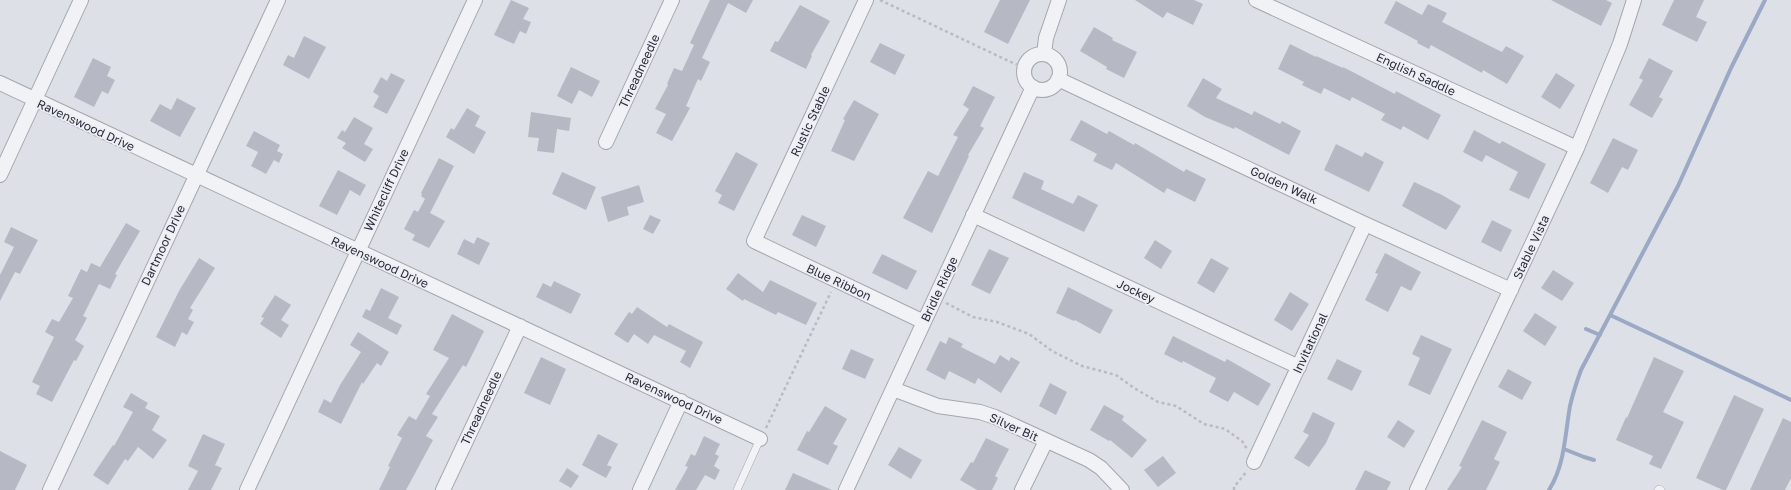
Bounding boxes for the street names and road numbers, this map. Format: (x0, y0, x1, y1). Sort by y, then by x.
street label: Threadneedle (615, 32, 663, 110)
street label: English Saddle (1374, 49, 1458, 99)
street label: Rustic Stable (787, 83, 833, 159)
street label: Ravenswood Drive (35, 96, 137, 154)
street label: Whitecliff Drive (360, 146, 412, 234)
street label: Golden Walk (1248, 163, 1320, 207)
street label: Dartmoor Drive (138, 202, 188, 288)
street label: Stable Vista (1510, 212, 1552, 282)
street label: Ravenswood Drive (329, 233, 431, 291)
street label: Bridle Ridge (917, 254, 961, 324)
street label: Blue Ribbon (804, 260, 874, 304)
street label: Jockey (1115, 276, 1158, 306)
street label: Invitational (1289, 310, 1331, 376)
street label: Threadneedle (457, 369, 505, 447)
street label: Ravenswood Drive (623, 369, 725, 427)
street label: Silver Bit (987, 410, 1041, 444)

